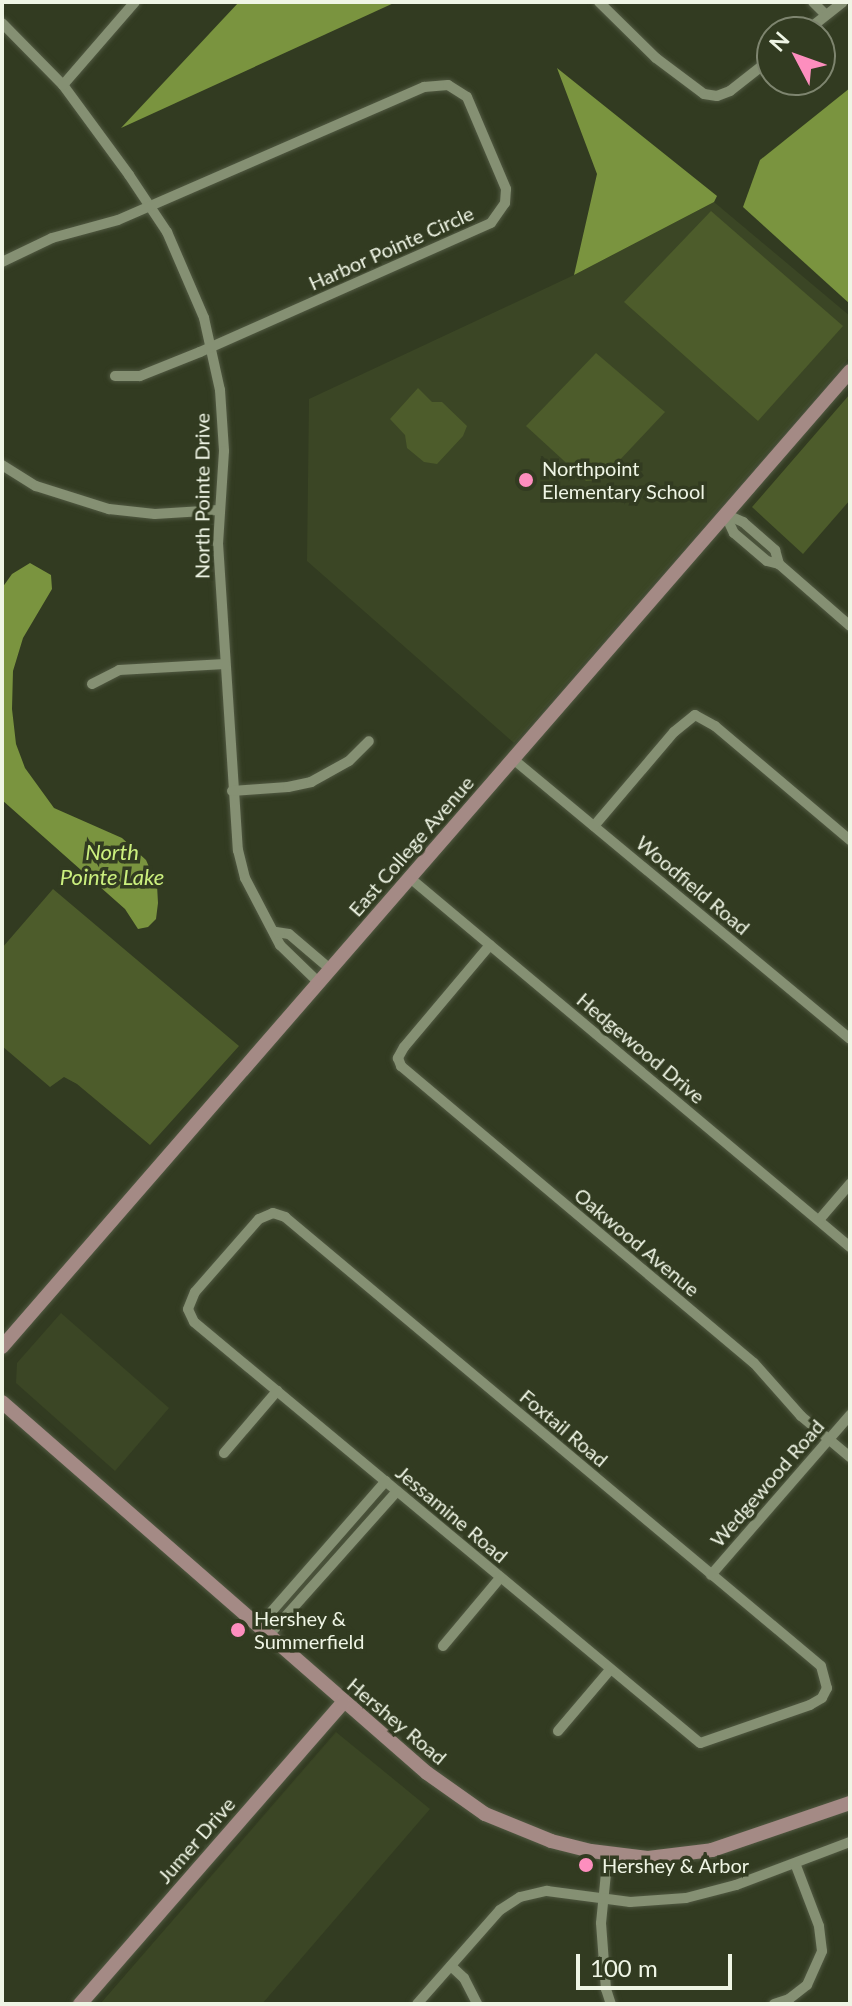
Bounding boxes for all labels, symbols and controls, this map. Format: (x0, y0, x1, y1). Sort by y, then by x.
north arrow (756, 16, 836, 96)
text: N (763, 26, 795, 56)
street label: Harbor Pointe Circle (305, 201, 477, 295)
street label: North Pointe Drive (190, 413, 214, 579)
place label: Northpoint Elementary School (542, 456, 705, 503)
marker: Northpoint Elementary School (517, 471, 535, 489)
street label: East College Avenue (343, 771, 479, 921)
street label: Woodfield Road (631, 831, 755, 939)
water label: North Pointe Lake (60, 838, 164, 890)
street label: Hedgewood Drive (572, 987, 710, 1109)
street label: Oakwood Avenue (569, 1182, 705, 1302)
street label: Foxtail Road (515, 1384, 613, 1472)
street label: Wedgewood Road (705, 1414, 829, 1552)
street label: Jessamine Road (391, 1460, 513, 1568)
place label: Hershey & Summerfield (254, 1606, 364, 1653)
marker: Hershey & Summerfield (229, 1621, 247, 1639)
street label: Hershey Road (342, 1672, 452, 1770)
street label: Jumer Drive (152, 1792, 240, 1888)
place label: Hershey & Arbor (602, 1853, 750, 1877)
marker: Hershey & Arbor (577, 1856, 595, 1874)
scale bar (580, 1938, 736, 1988)
text: 100 m (590, 1953, 658, 1982)

